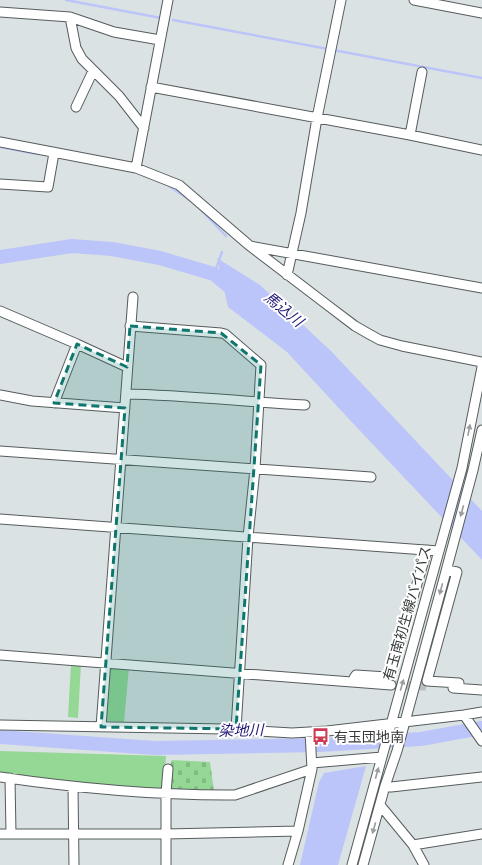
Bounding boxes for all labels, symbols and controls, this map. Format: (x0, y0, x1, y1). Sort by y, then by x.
water label: 馬込川 (260, 287, 310, 333)
one-way arrow (467, 424, 473, 436)
one-way arrow (459, 506, 465, 518)
street label: 有玉南初生線バイパス (379, 543, 435, 683)
one-way arrow (438, 583, 444, 595)
one-way arrow (399, 679, 405, 691)
water label: 染地川 (218, 719, 266, 741)
bus stop icon: 有玉団地南 (311, 727, 331, 747)
place label: 有玉団地南 (334, 728, 404, 746)
one-way arrow (374, 767, 380, 779)
one-way arrow (371, 823, 377, 835)

